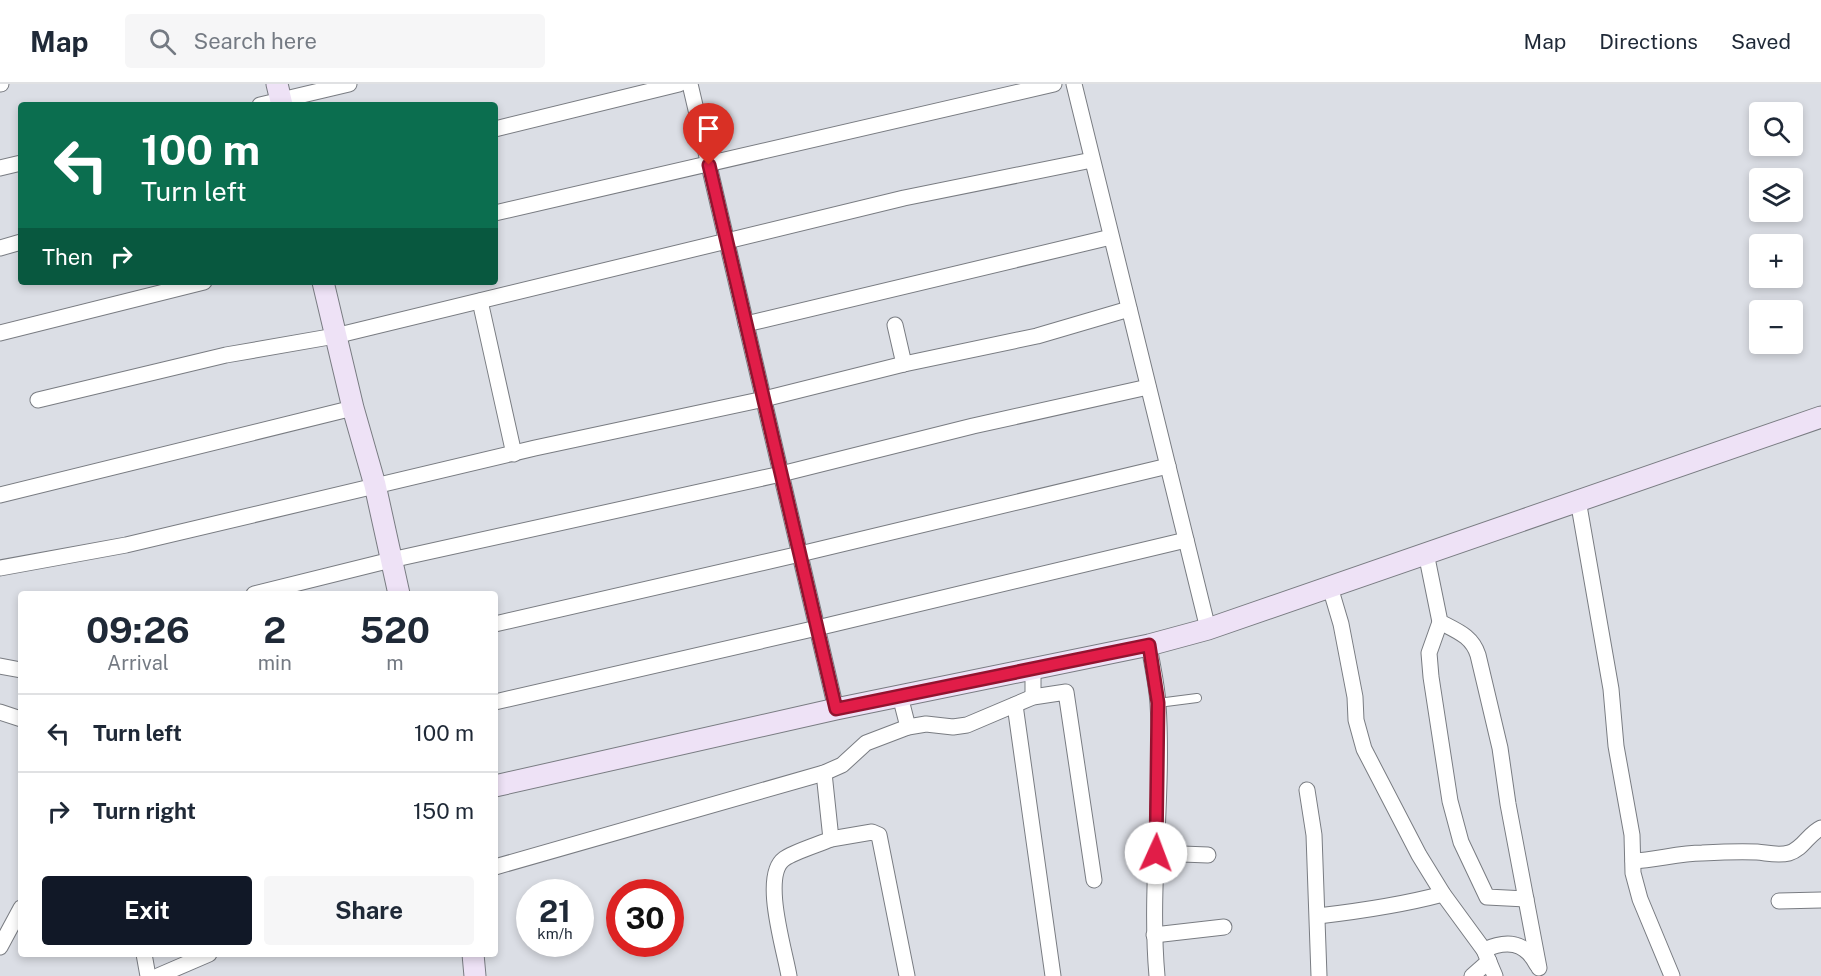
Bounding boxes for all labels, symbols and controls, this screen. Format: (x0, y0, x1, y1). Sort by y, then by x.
search box (125, 14, 545, 68)
text: Map (30, 25, 89, 58)
icon: search (146, 25, 179, 58)
text: Search here (194, 28, 317, 54)
text: Map (1524, 29, 1566, 54)
text: Directions (1599, 29, 1698, 54)
text: Saved (1731, 29, 1791, 54)
map controls (1749, 102, 1803, 354)
button: search (1749, 102, 1803, 156)
pin (683, 103, 734, 165)
icon: arrive (692, 112, 725, 145)
text: 100 m (141, 125, 260, 174)
icon: left (42, 126, 120, 204)
button: layers (1749, 168, 1803, 222)
text: Turn left (141, 175, 247, 207)
button: + (1749, 234, 1803, 288)
icon: right (105, 240, 138, 273)
text: Then (42, 244, 93, 270)
button: − (1749, 300, 1803, 354)
text: 09:26 (86, 609, 190, 651)
text: 2 (263, 609, 286, 651)
text: 520 (360, 609, 430, 651)
text: Arrival (107, 651, 169, 675)
text: min (258, 651, 292, 675)
text: m (386, 651, 404, 675)
icon: left (42, 717, 75, 750)
text: Turn left (93, 720, 182, 746)
text: 100 m (414, 720, 474, 746)
icon: right (42, 795, 75, 828)
text: Turn right (93, 798, 196, 824)
text: 150 m (413, 798, 474, 824)
position arrow (1124, 821, 1188, 885)
button: Exit (42, 876, 252, 945)
button: Share (264, 876, 474, 945)
speed limit sign: 30 (606, 879, 684, 957)
text: 21 (539, 893, 571, 929)
text: km/h (537, 925, 573, 942)

